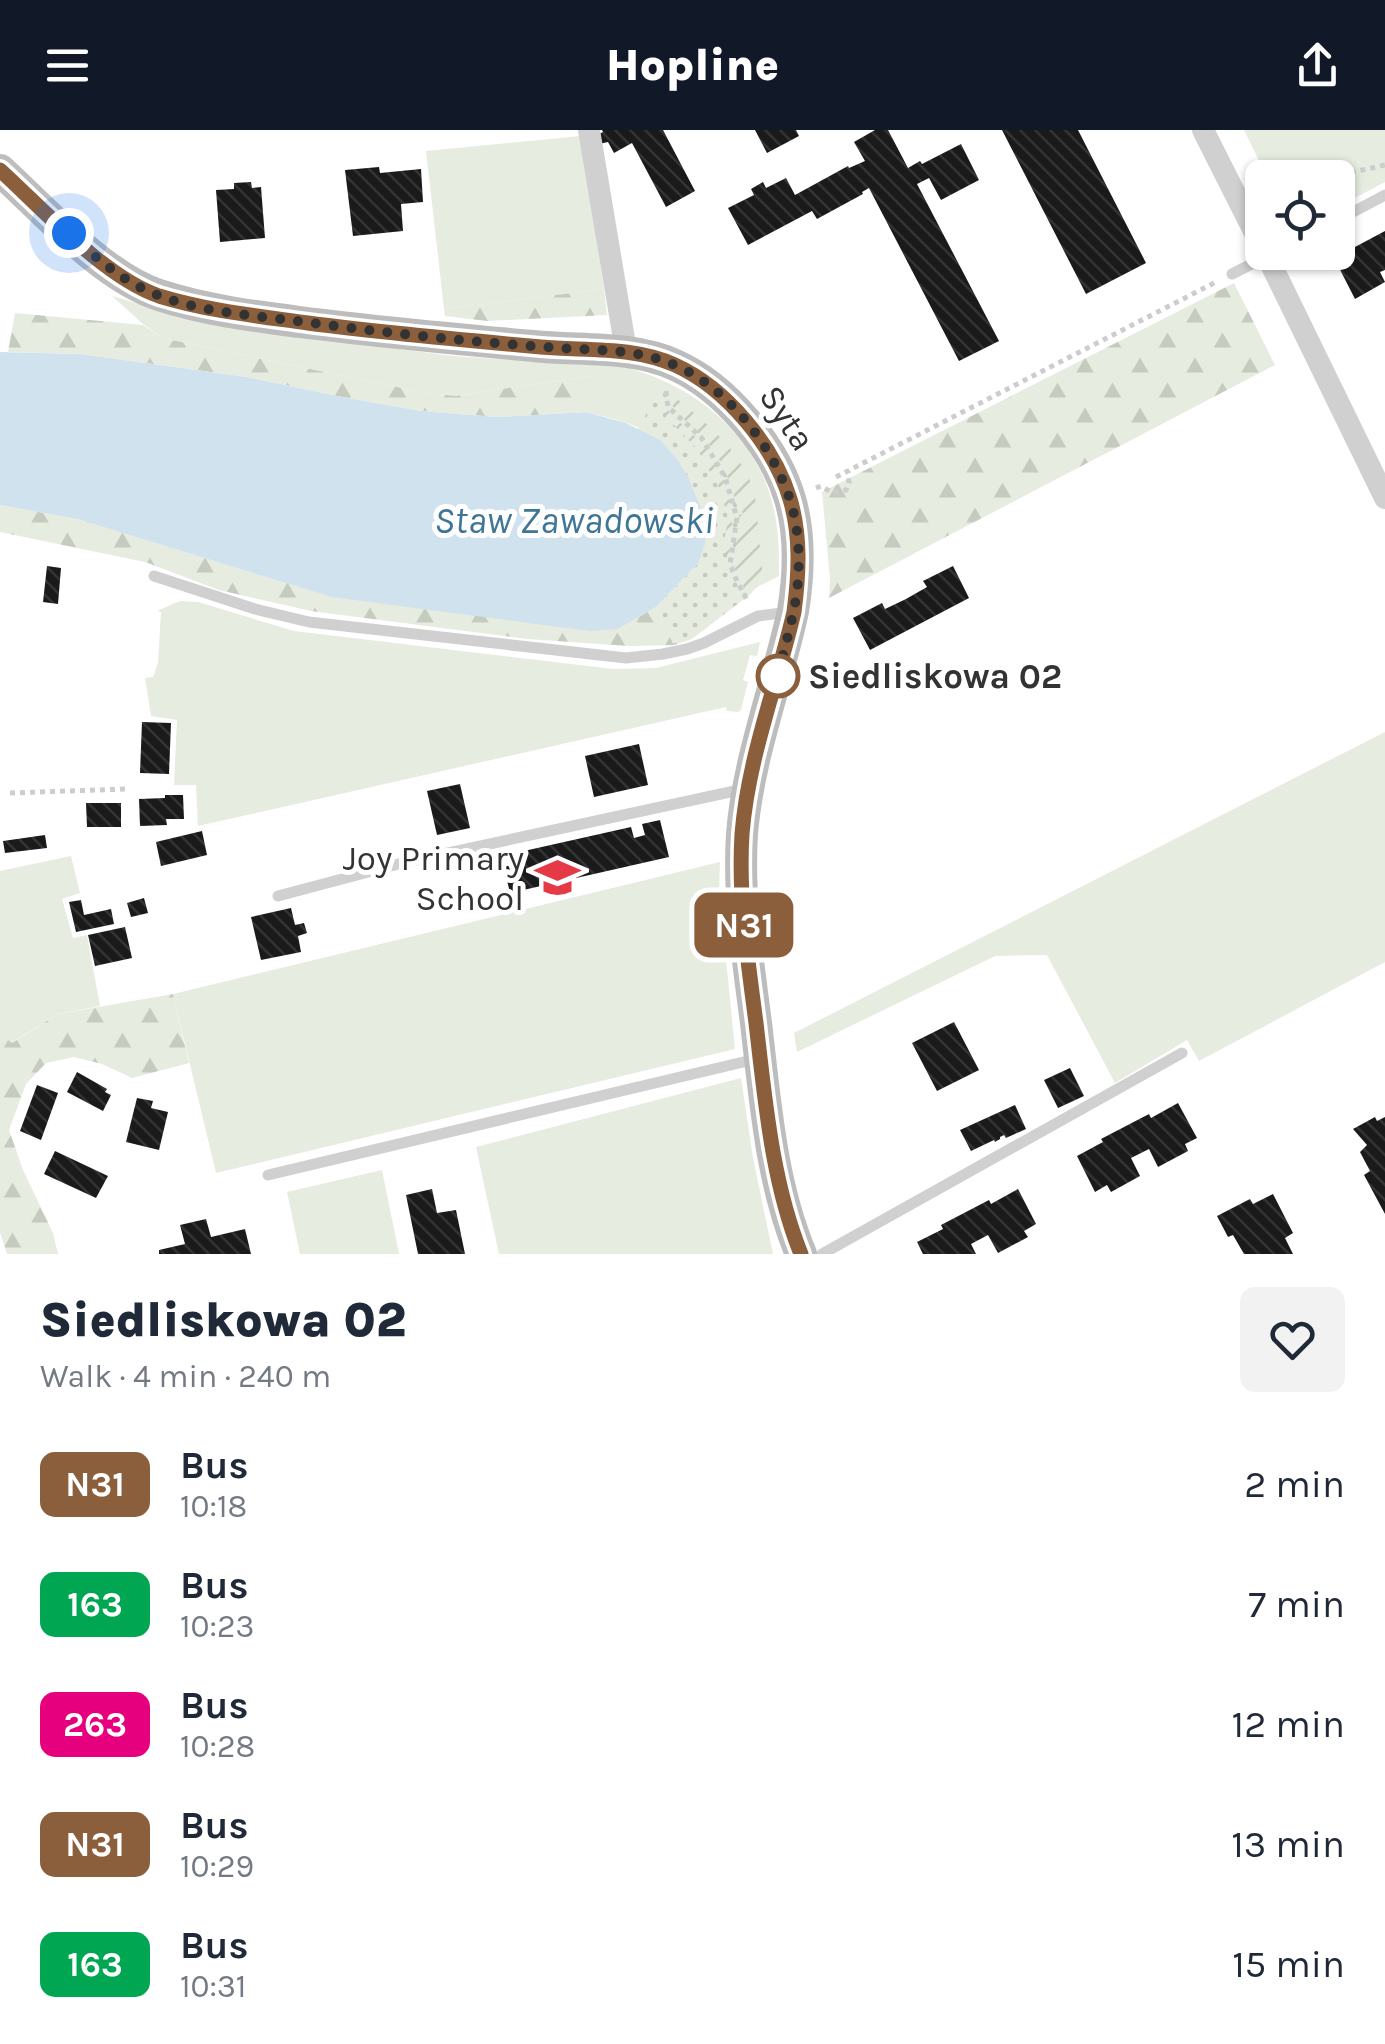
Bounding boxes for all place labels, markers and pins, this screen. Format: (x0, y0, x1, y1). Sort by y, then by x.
marker: Siedliskowa 02 (757, 655, 799, 697)
place label: Siedliskowa 02 (808, 656, 1062, 697)
place label: Joy Primary School (343, 838, 524, 919)
school or university icon: Joy Primary School (533, 854, 581, 902)

